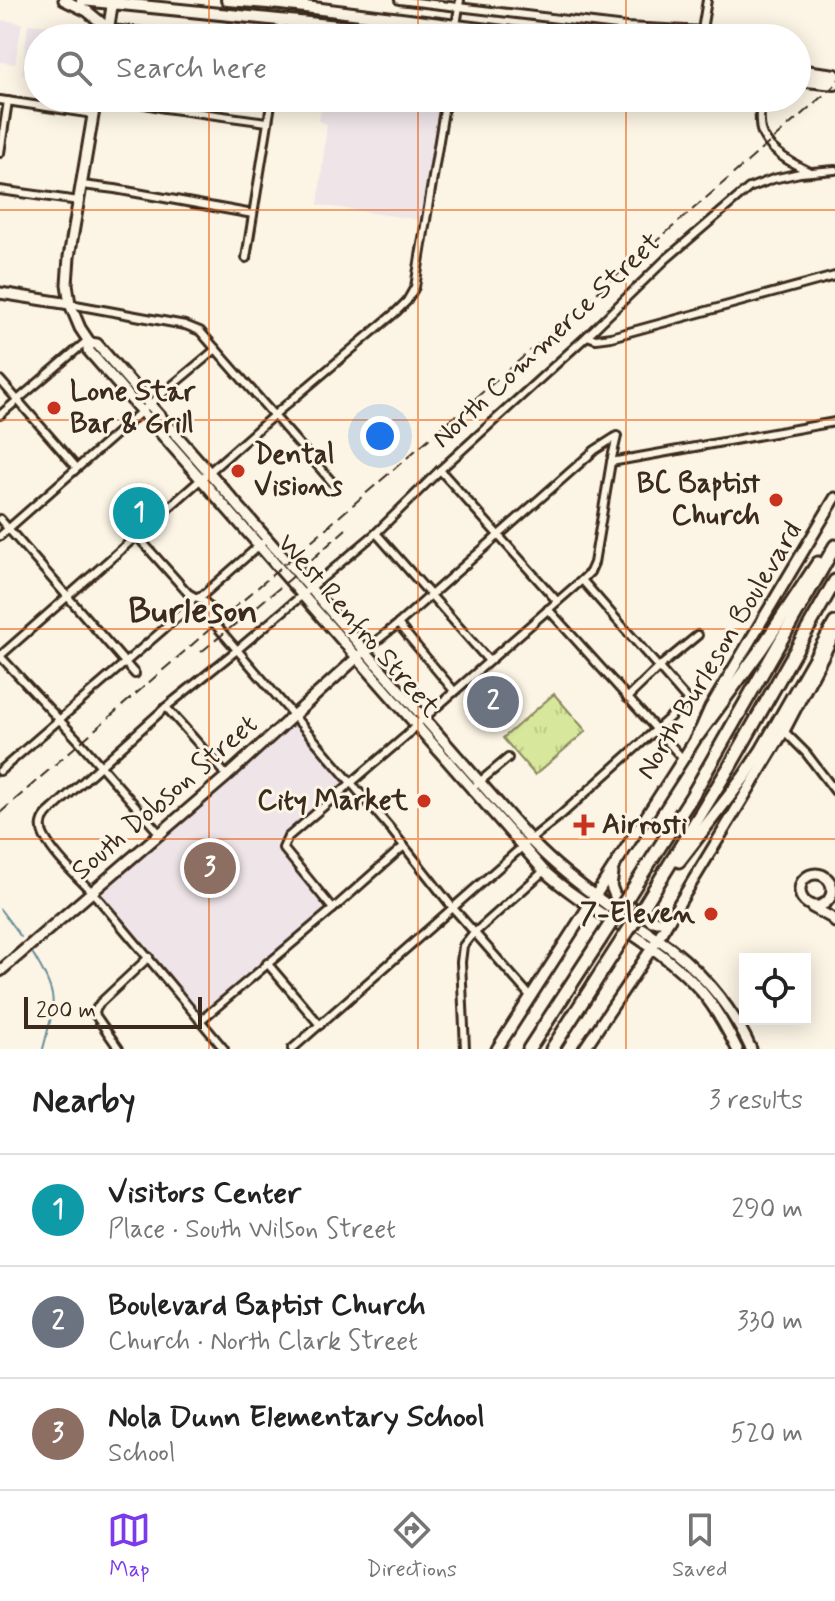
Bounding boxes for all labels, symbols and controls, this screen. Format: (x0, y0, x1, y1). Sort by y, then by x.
search box (24, 24, 811, 112)
icon: search (52, 46, 96, 90)
text: Search here (116, 49, 267, 88)
street label: North Commerce Street (424, 225, 670, 457)
place label: Lone Star Bar & Grill (70, 374, 197, 443)
marker: Lone Star Bar & Grill (45, 399, 63, 417)
your location (360, 416, 400, 456)
place label: Dental Visions (254, 437, 343, 506)
marker: Dental Visions (229, 462, 247, 480)
place label: BC Baptist Church (637, 466, 761, 535)
pin: 1 (113, 483, 165, 543)
marker: BC Baptist Church (767, 491, 785, 509)
street label: North Burleson Boulevard (628, 515, 812, 787)
street label: West Renfro Street (268, 526, 448, 726)
district label: Burleson (128, 589, 258, 636)
pin: 2 (467, 672, 519, 732)
street label: South Dobson Street (64, 707, 266, 889)
place label: City Market (257, 783, 409, 820)
marker: City Market (415, 792, 433, 810)
place label: Airrosti (602, 807, 687, 844)
marker: Airrosti (573, 814, 595, 836)
pin: 3 (184, 838, 236, 898)
place label: 7-Eleven (580, 896, 696, 933)
marker: 7-Eleven (702, 905, 720, 923)
map controls (739, 953, 811, 1025)
button: locate (739, 953, 811, 1025)
scale bar (24, 993, 202, 1029)
text: 200 m (36, 997, 96, 1025)
text: Nearby (32, 1079, 136, 1124)
text: 3 results (709, 1084, 803, 1118)
text: Visitors Center (108, 1174, 301, 1213)
text: 1 (52, 1193, 64, 1227)
text: 290 m (731, 1193, 803, 1227)
text: Place · South Wilson Street (108, 1213, 396, 1247)
text: Boulevard Baptist Church (108, 1286, 426, 1325)
text: 2 (52, 1305, 64, 1339)
text: 330 m (737, 1305, 803, 1339)
text: Church · North Clark Street (108, 1325, 418, 1359)
text: Nola Dunn Elementary School (108, 1398, 485, 1437)
text: 3 (52, 1417, 64, 1451)
text: 520 m (730, 1417, 803, 1451)
text: School (108, 1437, 175, 1471)
tab: Map (107, 1508, 151, 1584)
tab: Directions (366, 1508, 457, 1584)
tab: Saved (672, 1508, 727, 1584)

